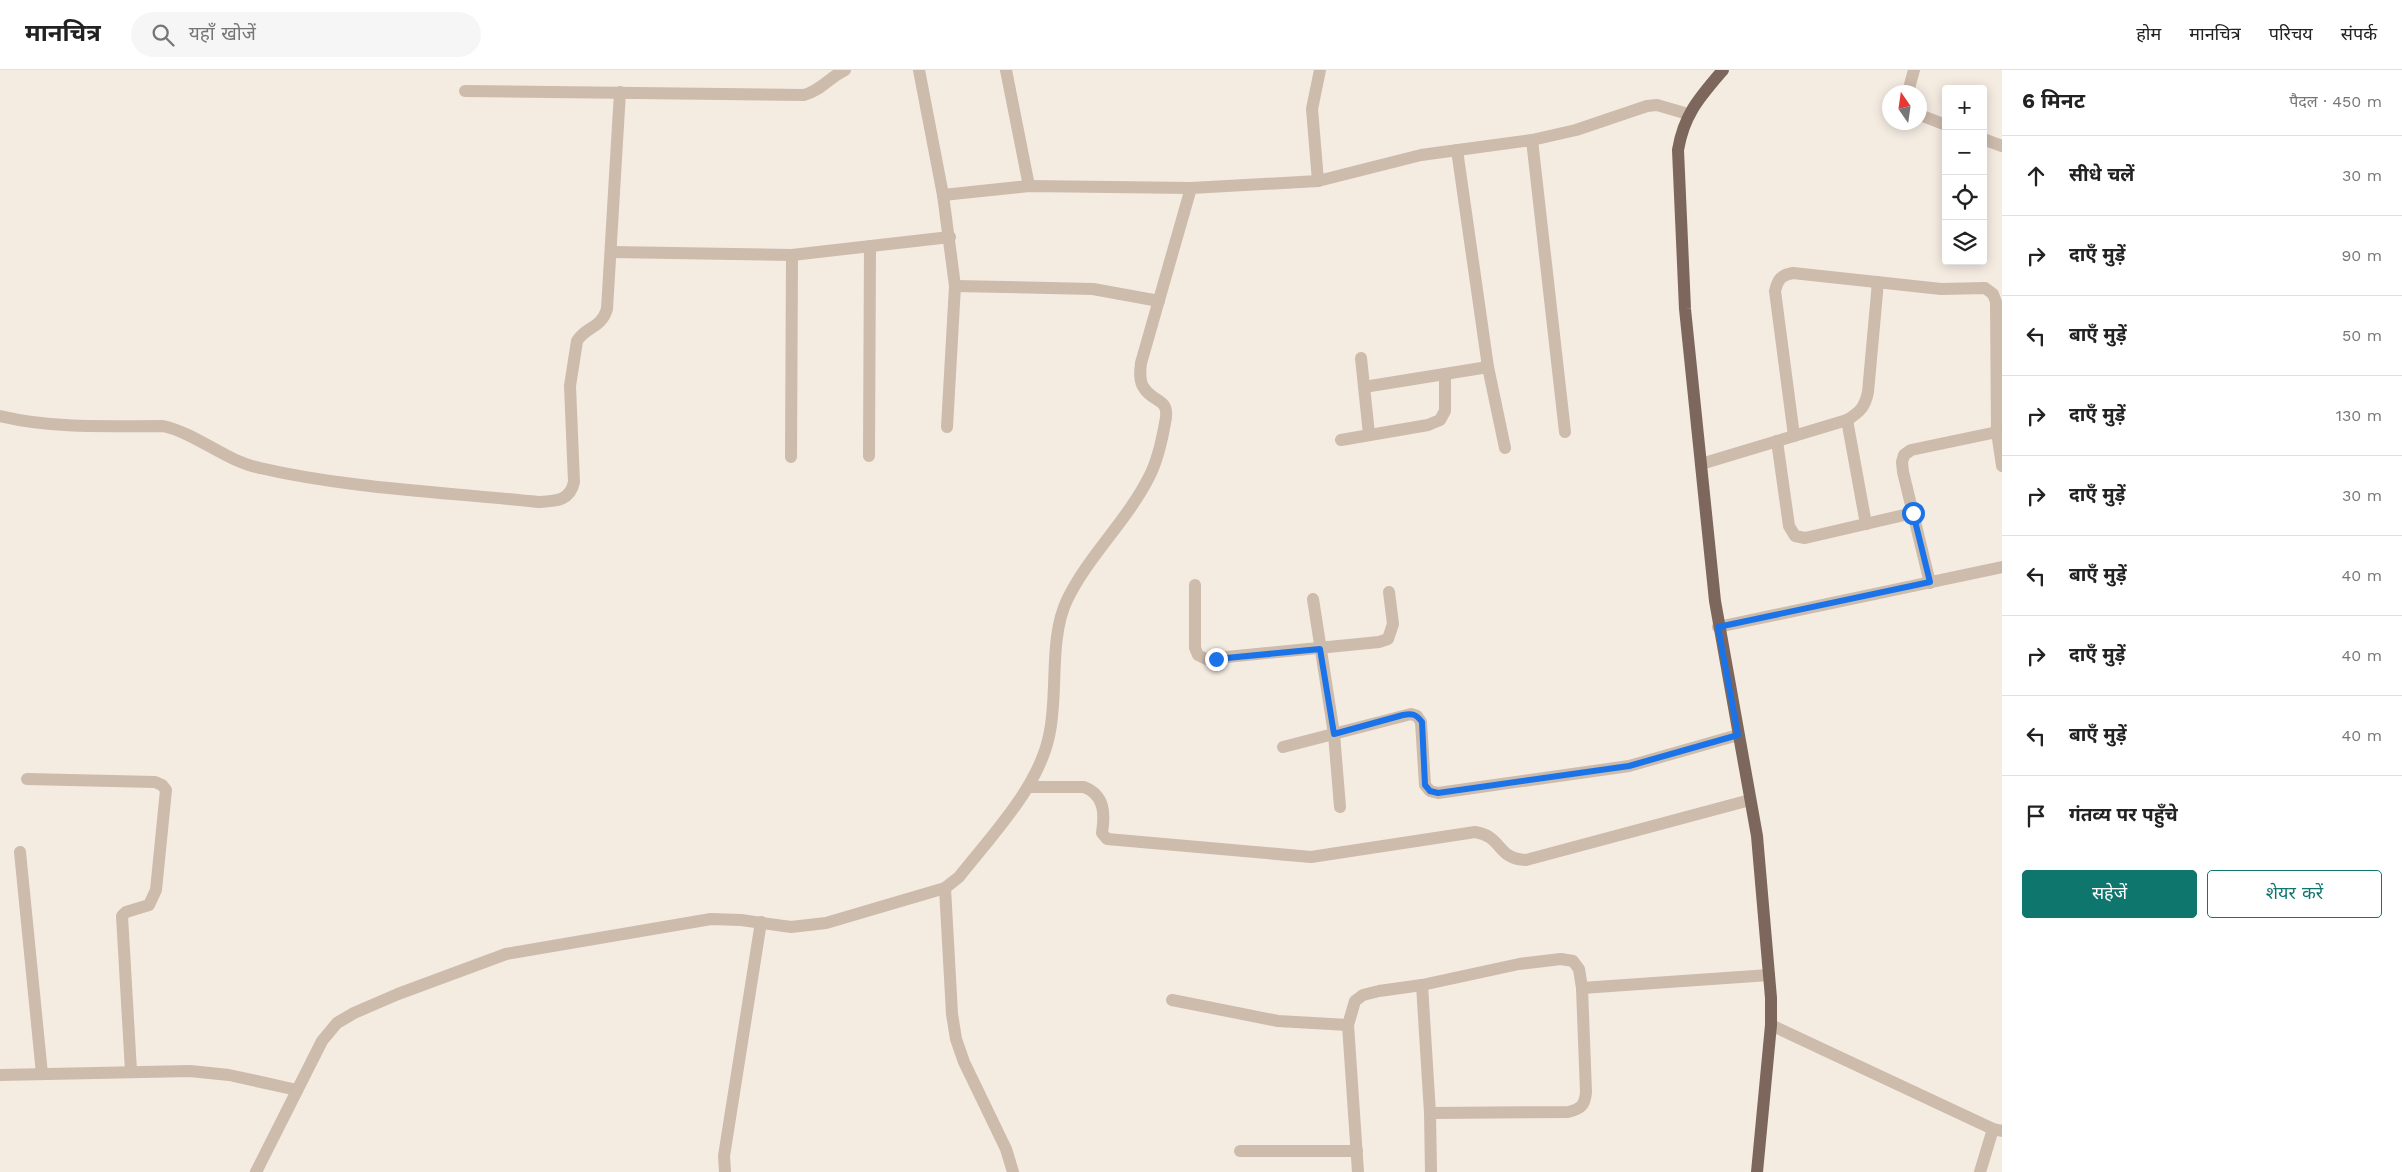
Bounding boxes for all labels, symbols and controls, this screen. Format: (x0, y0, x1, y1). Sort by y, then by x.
search box (131, 12, 481, 57)
text: मानचित्र (25, 19, 101, 47)
icon: search (149, 21, 177, 49)
text: यहाँ खोजें (189, 22, 256, 45)
text: होम (2136, 23, 2161, 44)
text: मानचित्र (2189, 23, 2241, 44)
text: परिचय (2269, 23, 2313, 44)
text: संपर्क (2341, 23, 2377, 44)
north arrow (1882, 85, 1927, 130)
map controls (1942, 85, 1987, 265)
button: + (1942, 85, 1987, 130)
text: 6 मिनट (2022, 88, 2085, 113)
text: पैदल · 450 m (2289, 92, 2382, 111)
button: − (1942, 130, 1987, 175)
icon: ahead (2022, 162, 2050, 190)
text: सीधे चलें (2069, 163, 2134, 186)
text: 30 m (2342, 166, 2382, 185)
button: locate (1942, 175, 1987, 220)
button: layers (1942, 220, 1987, 265)
icon: right (2022, 242, 2050, 270)
text: दाएँ मुड़ें (2069, 243, 2125, 266)
text: 90 m (2341, 246, 2382, 265)
icon: left (2022, 322, 2050, 350)
text: बाएँ मुड़ें (2069, 323, 2127, 346)
text: 50 m (2342, 326, 2382, 345)
icon: right (2022, 402, 2050, 430)
text: दाएँ मुड़ें (2069, 403, 2125, 426)
text: 130 m (2336, 406, 2382, 425)
icon: right (2022, 482, 2050, 510)
text: दाएँ मुड़ें (2069, 483, 2125, 506)
text: 30 m (2342, 486, 2382, 505)
route start (1902, 502, 1925, 525)
icon: left (2022, 562, 2050, 590)
text: बाएँ मुड़ें (2069, 563, 2127, 586)
text: 40 m (2342, 566, 2382, 585)
icon: right (2022, 642, 2050, 670)
text: दाएँ मुड़ें (2069, 643, 2125, 666)
text: 40 m (2342, 646, 2382, 665)
route end (1205, 648, 1228, 671)
icon: left (2022, 722, 2050, 750)
text: बाएँ मुड़ें (2069, 723, 2127, 746)
text: 40 m (2342, 726, 2382, 745)
icon: arrive (2022, 802, 2050, 830)
text: गंतव्य पर पहुँचे (2069, 803, 2178, 826)
button: सहेजें (2022, 870, 2197, 918)
button: शेयर करें (2207, 870, 2382, 918)

